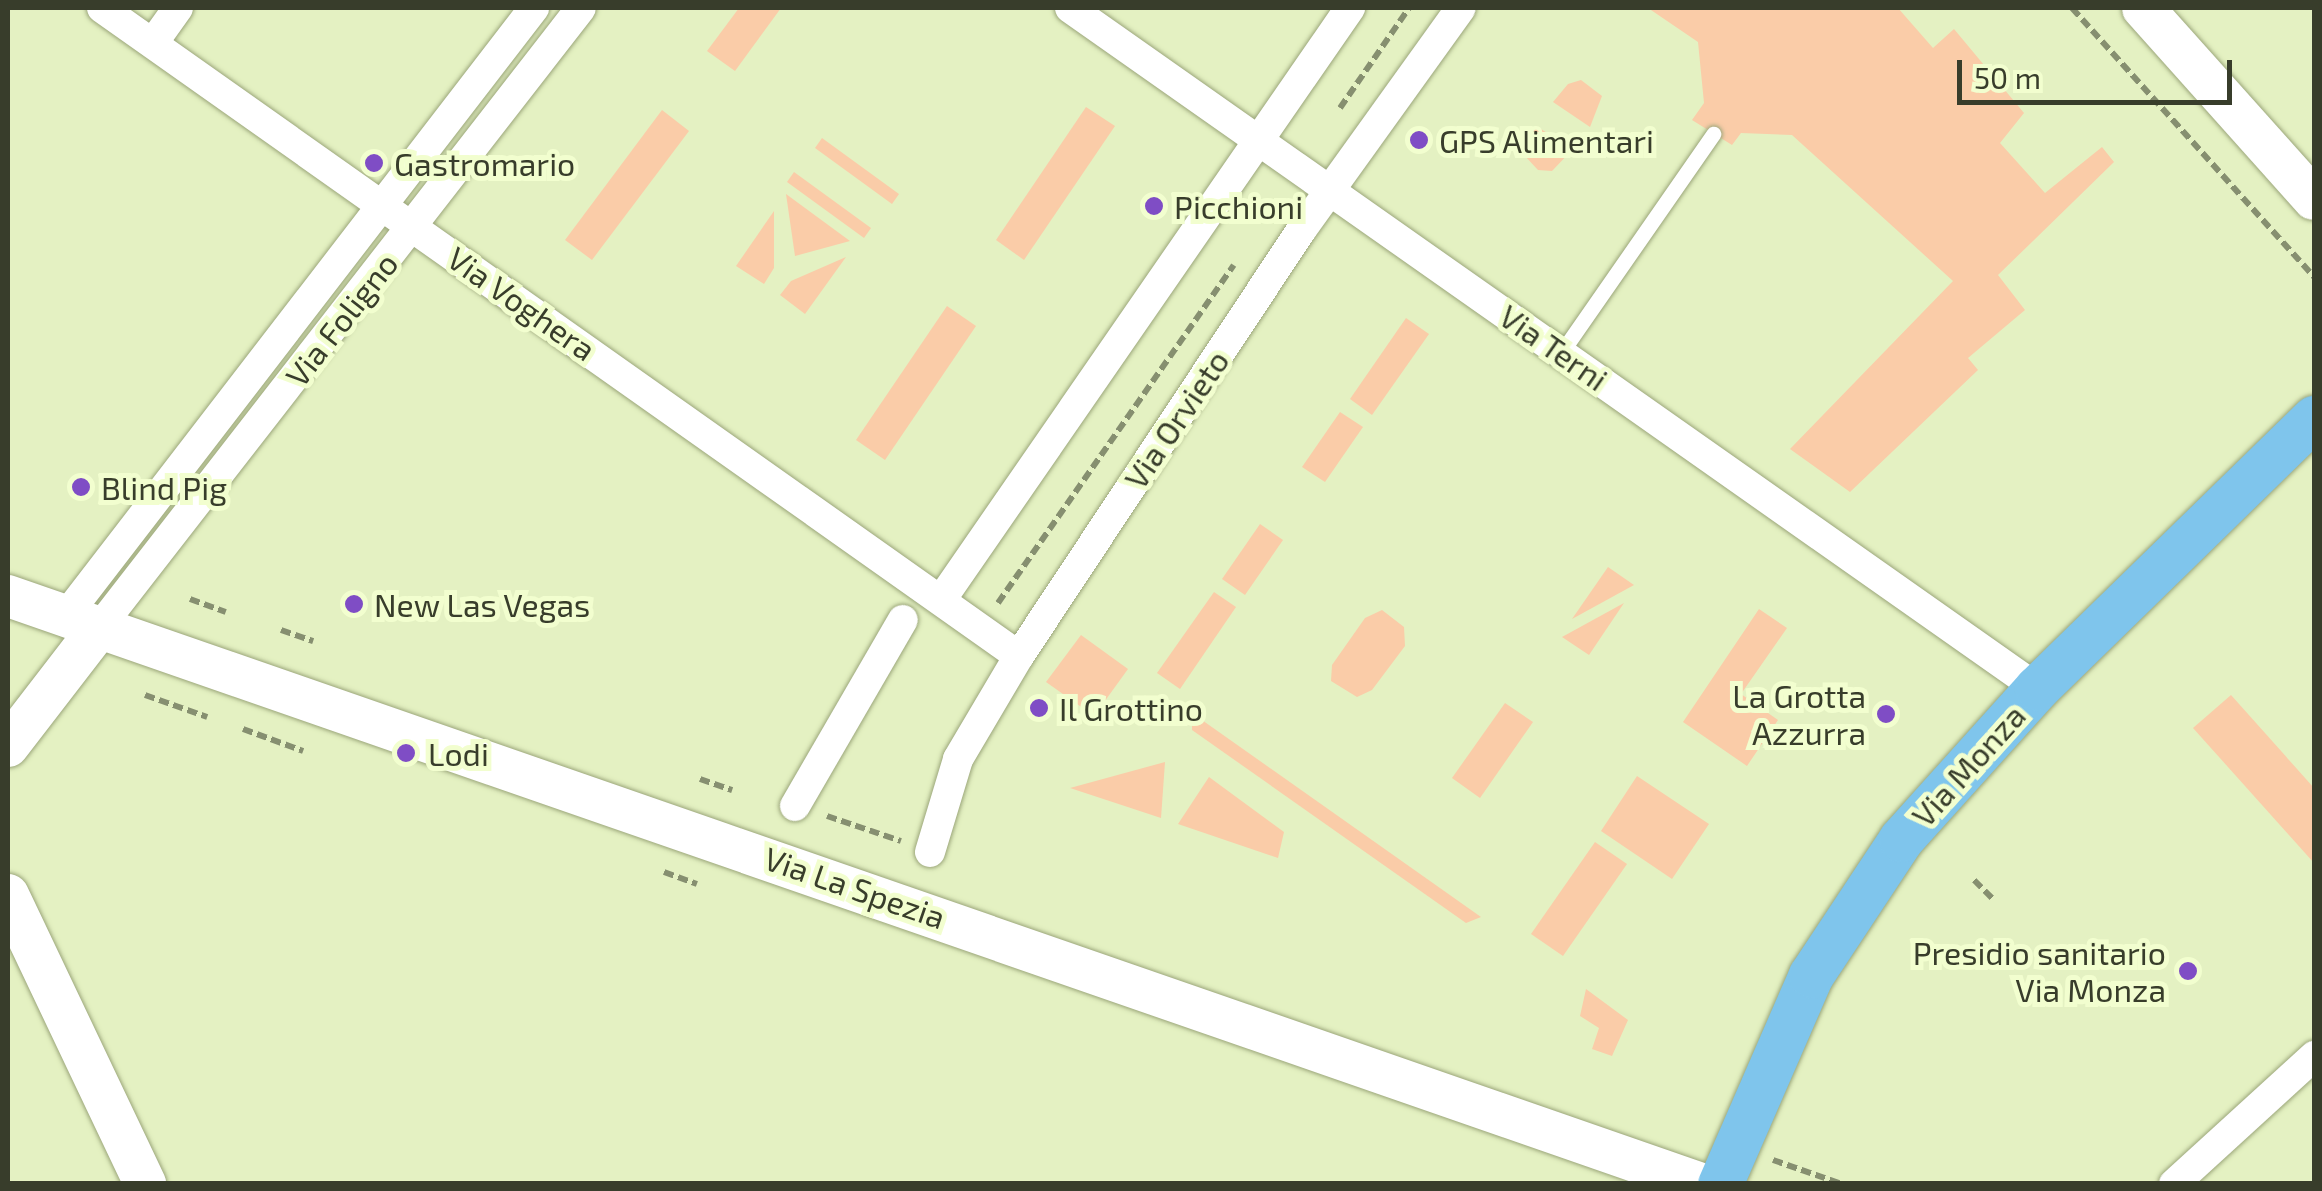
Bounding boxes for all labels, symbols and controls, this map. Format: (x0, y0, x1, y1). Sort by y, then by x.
scale bar (1962, 40, 2237, 102)
text: 50 m (1974, 59, 2041, 95)
place label: GPS Alimentari (1439, 121, 1655, 159)
marker: GPS Alimentari (1408, 129, 1430, 151)
place label: Gastromario (394, 144, 575, 182)
marker: Gastromario (363, 152, 385, 174)
place label: Picchioni (1174, 187, 1303, 225)
marker: Picchioni (1143, 195, 1165, 217)
street label: Via Voghera (440, 238, 604, 368)
street label: Via Foligno (277, 244, 405, 394)
street label: Via Terni (1492, 296, 1616, 398)
street label: Via Orvieto (1116, 342, 1236, 496)
place label: Blind Pig (101, 468, 227, 506)
marker: Blind Pig (70, 476, 92, 498)
place label: New Las Vegas (374, 585, 592, 623)
marker: New Las Vegas (343, 593, 365, 615)
place label: La Grotta Azzurra (1732, 677, 1866, 752)
place label: Il Grottino (1059, 689, 1204, 727)
street label: Via Monza (1903, 696, 2033, 834)
marker: Il Grottino (1028, 697, 1050, 719)
marker: La Grotta Azzurra (1875, 703, 1897, 725)
place label: Lodi (428, 734, 489, 772)
marker: Lodi (393, 740, 419, 766)
street label: Via La Spezia (759, 838, 951, 936)
place label: Presidio sanitario Via Monza (1913, 934, 2166, 1009)
marker: Presidio sanitario Via Monza (2175, 958, 2201, 984)

